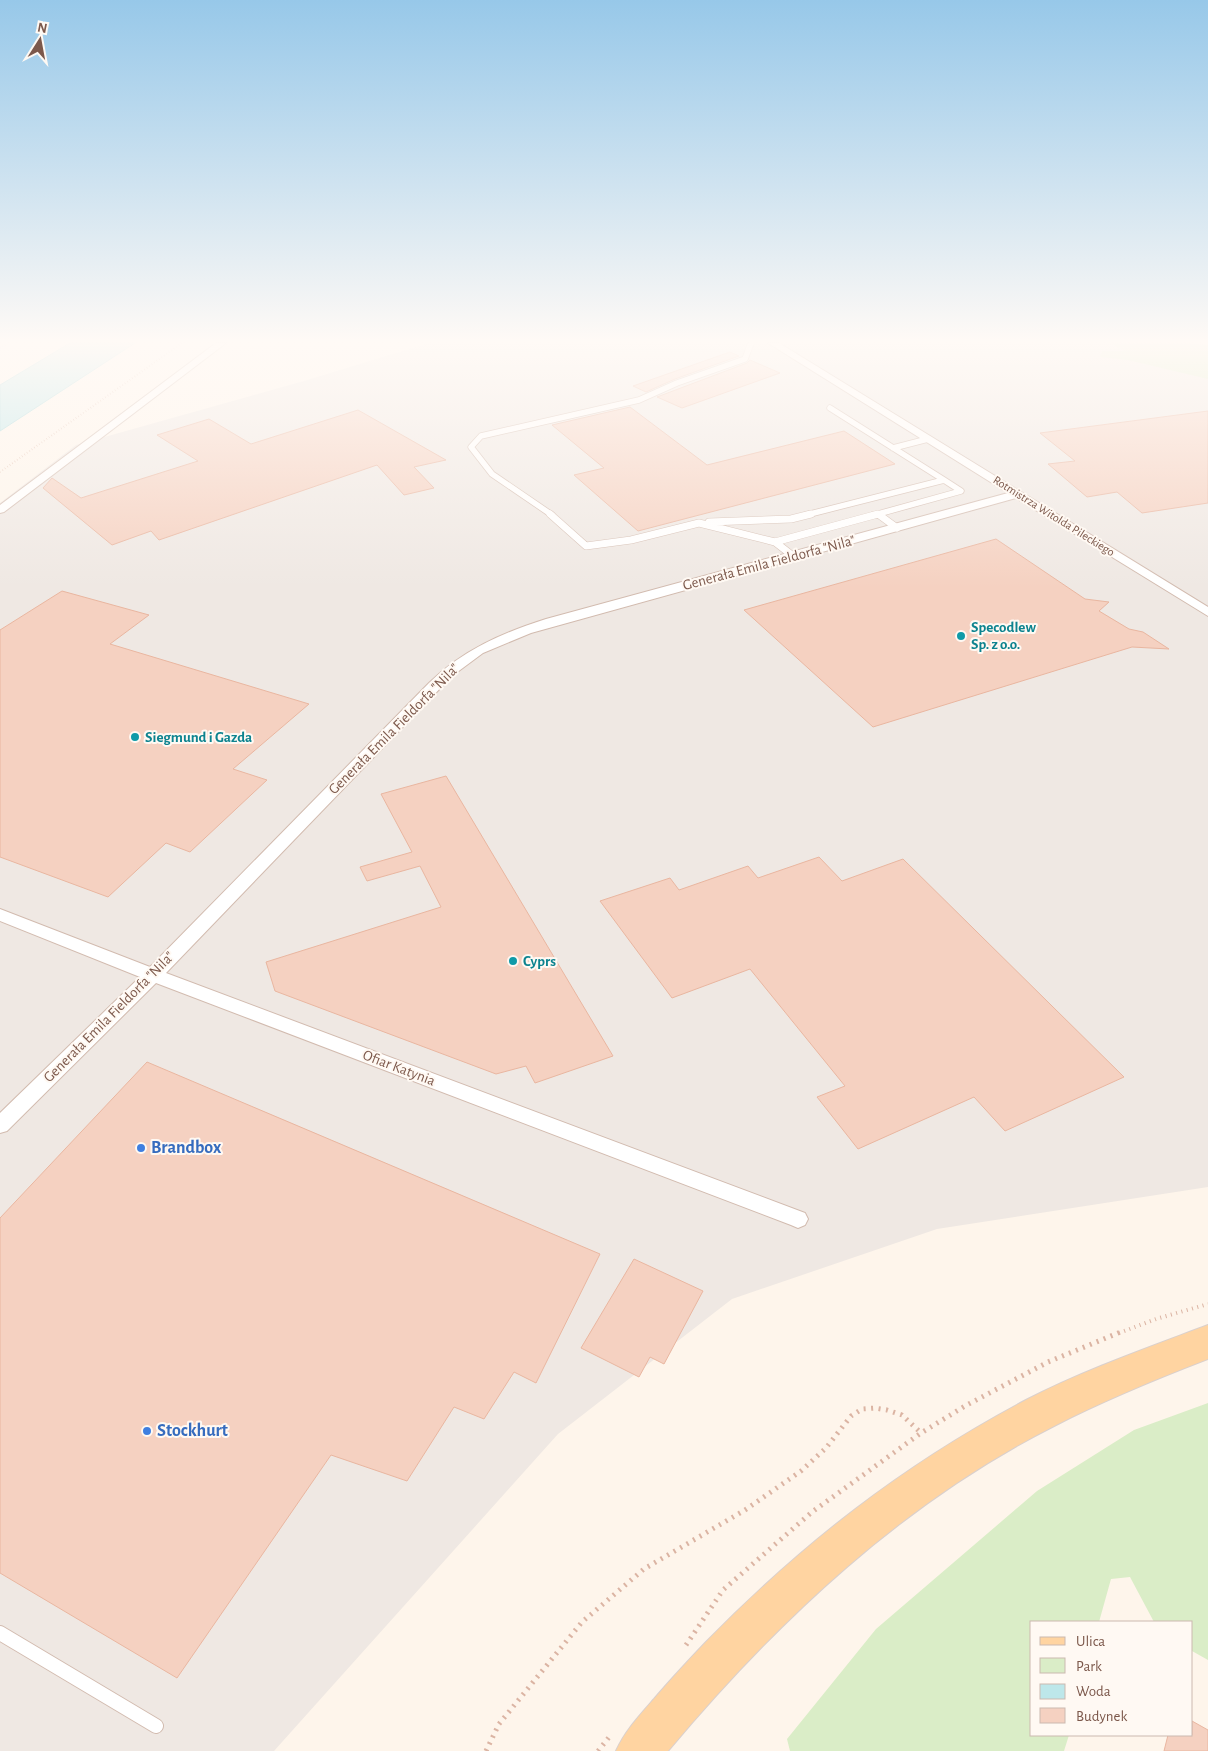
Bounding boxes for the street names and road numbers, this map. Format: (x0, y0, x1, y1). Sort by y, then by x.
street label: Rotmistrza Witolda Pileckiego (991, 474, 1117, 558)
street label: Generała Emila Fieldorfa "Nila" (681, 533, 857, 593)
street label: Generała Emila Fieldorfa "Nila" (326, 661, 462, 797)
street label: Generała Emila Fieldorfa "Nila" (41, 949, 177, 1085)
street label: Ofiar Katynia (361, 1047, 437, 1089)

